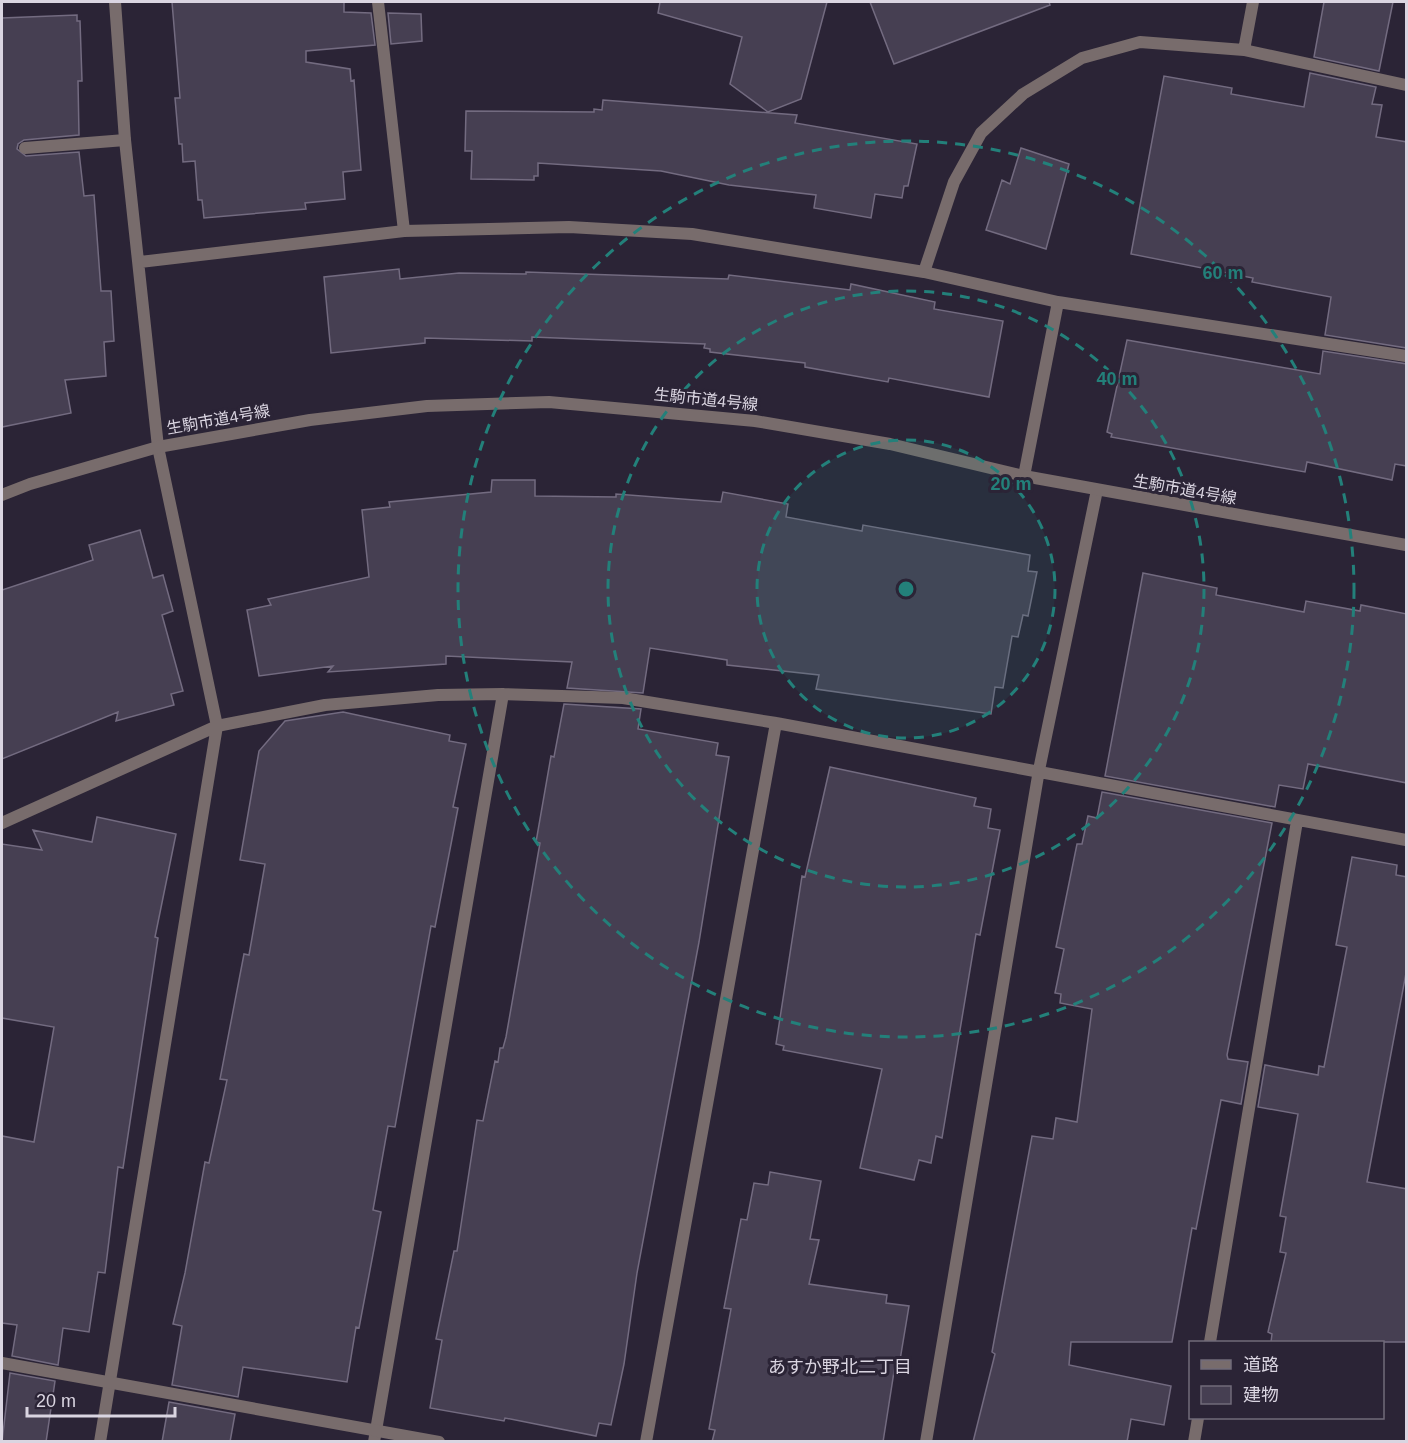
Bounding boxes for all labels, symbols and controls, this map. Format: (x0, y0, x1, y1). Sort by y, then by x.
text: 60 m (1202, 263, 1244, 283)
text: 40 m (1096, 369, 1138, 389)
street label: 生駒市道4号線 (653, 386, 759, 413)
street label: 生駒市道4号線 (165, 402, 271, 437)
street label: 生駒市道4号線 (1132, 472, 1238, 507)
text: 20 m (990, 474, 1032, 494)
centre of rings (896, 579, 916, 599)
legend (1189, 1341, 1384, 1419)
text: 道路 (1243, 1355, 1279, 1375)
district label: あすか野北二丁目 (768, 1357, 912, 1377)
scale bar (27, 1380, 176, 1418)
text: 建物 (1243, 1385, 1279, 1405)
text: 20 m (36, 1391, 76, 1411)

